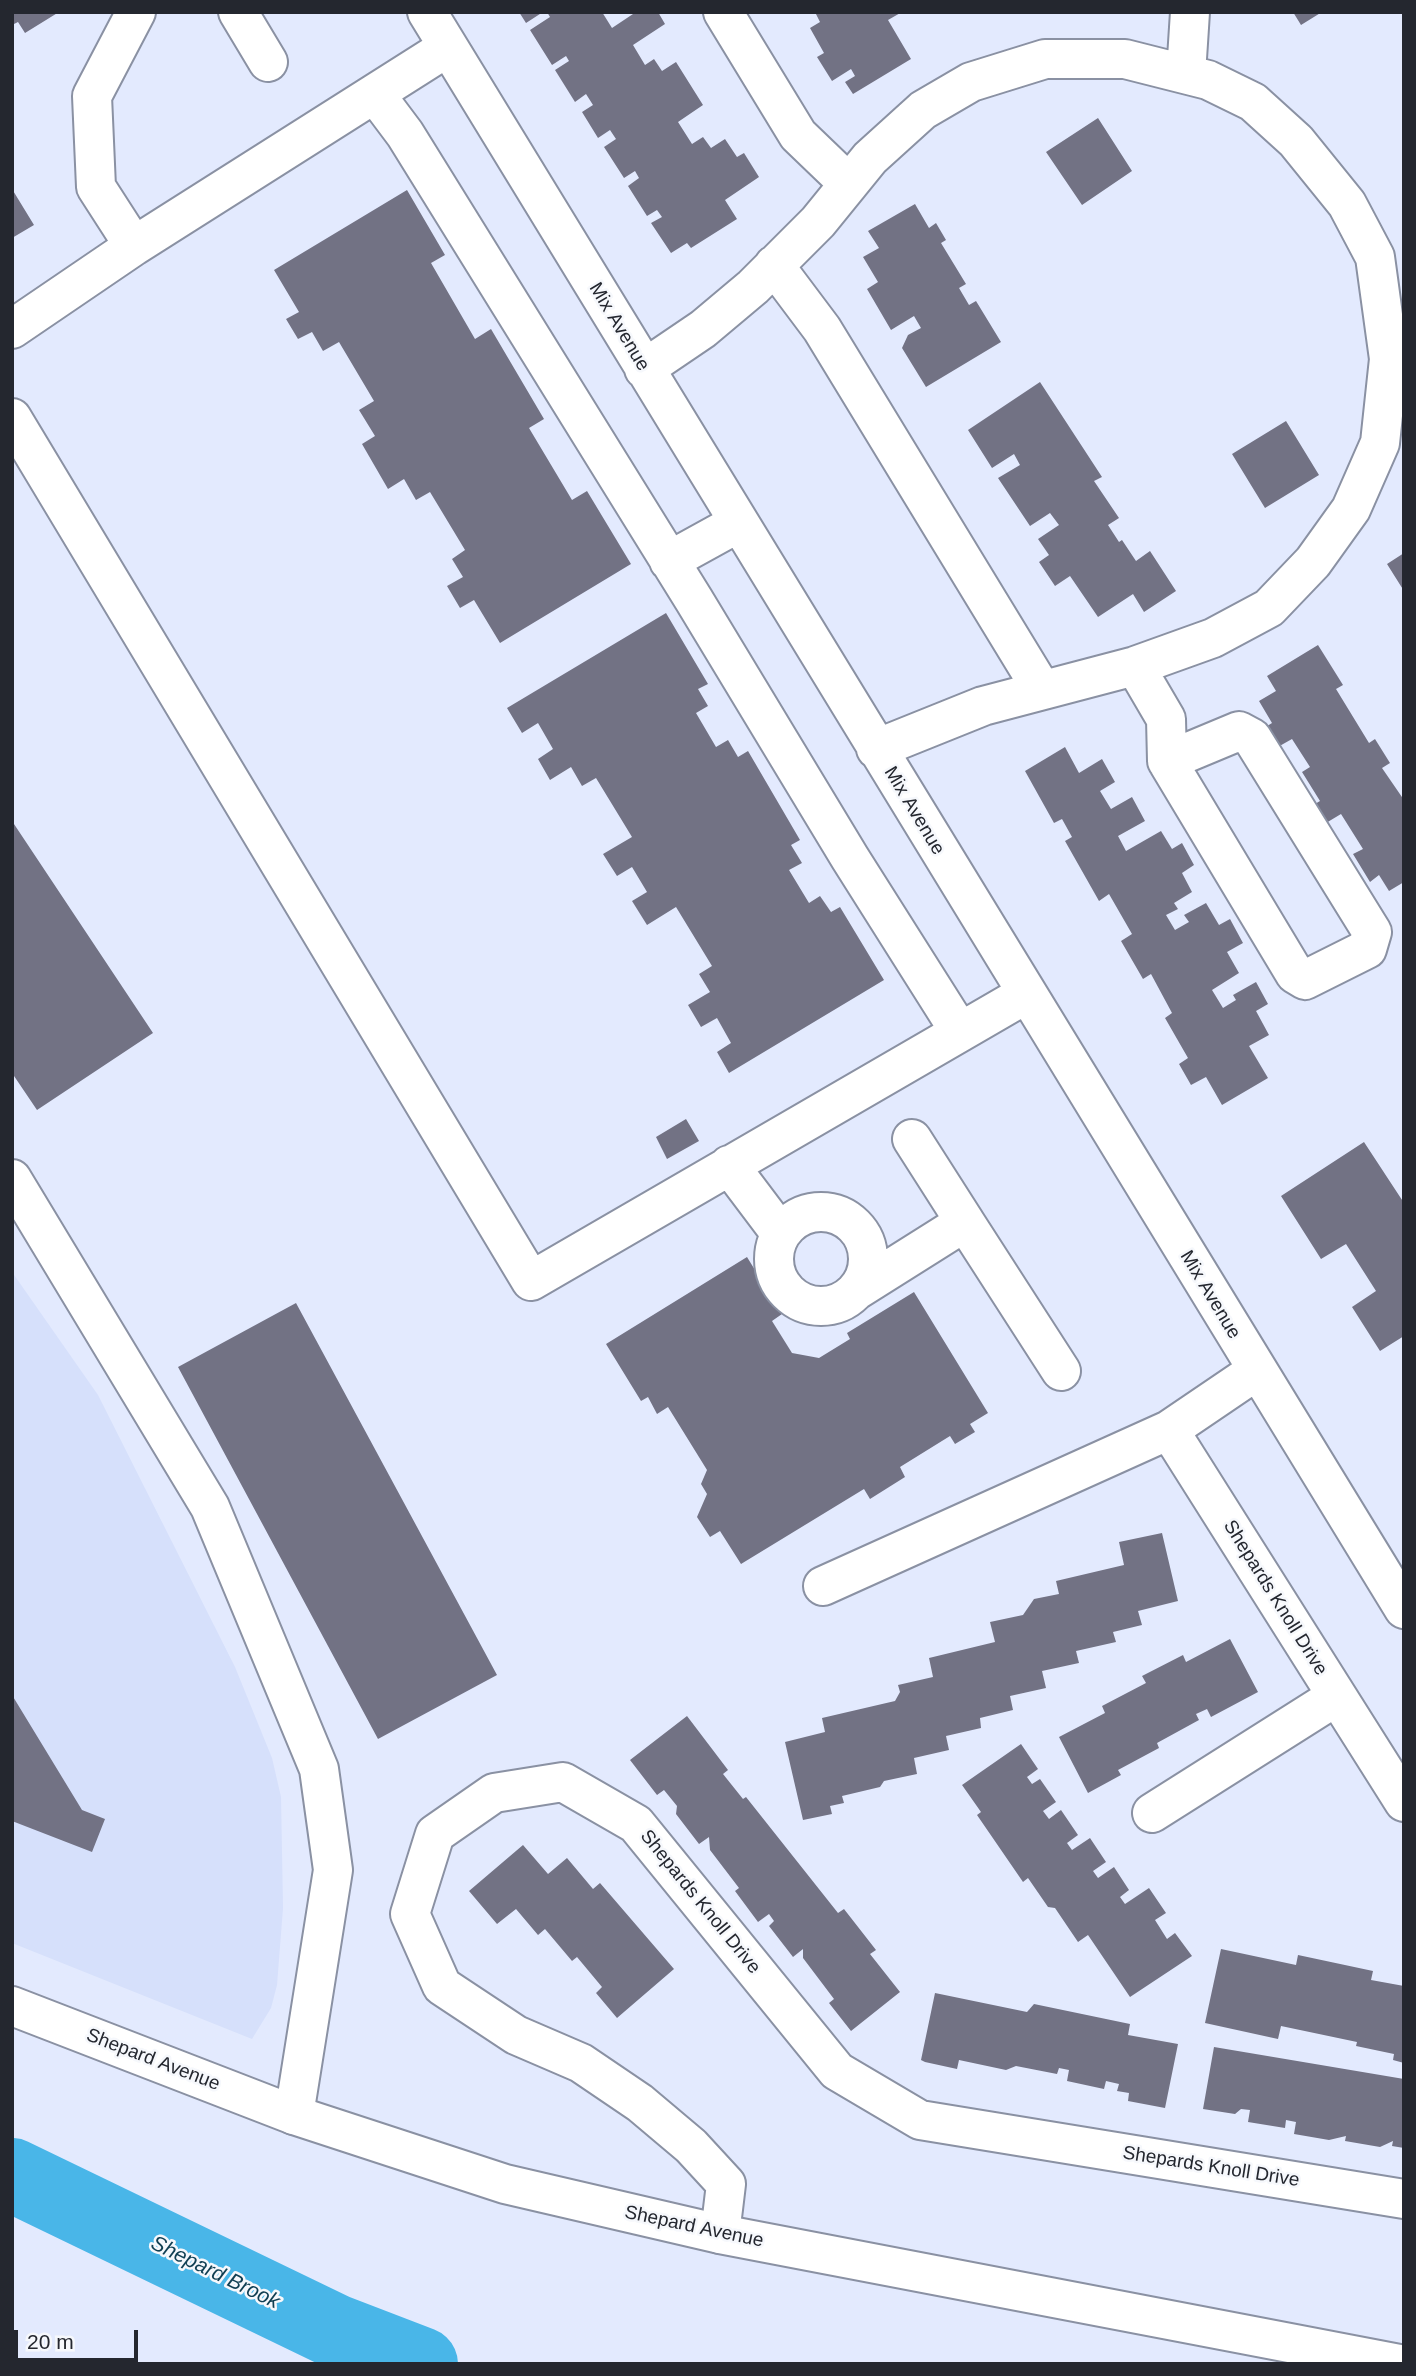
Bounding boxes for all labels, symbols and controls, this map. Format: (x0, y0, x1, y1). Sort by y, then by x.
street label: Mix Avenue (584, 279, 654, 375)
street label: Mix Avenue (879, 763, 949, 859)
street label: Mix Avenue (1175, 1247, 1245, 1343)
street label: Shepards Knoll Drive (1218, 1516, 1332, 1680)
street label: Shepards Knoll Drive (635, 1825, 765, 1979)
street label: Shepard Avenue (83, 2024, 223, 2096)
street label: Shepards Knoll Drive (1121, 2142, 1301, 2192)
street label: Shepard Avenue (623, 2201, 765, 2253)
water label: Shepard Brook (147, 2231, 283, 2315)
scale bar (18, 2316, 142, 2360)
text: 20 m (27, 2330, 74, 2353)

